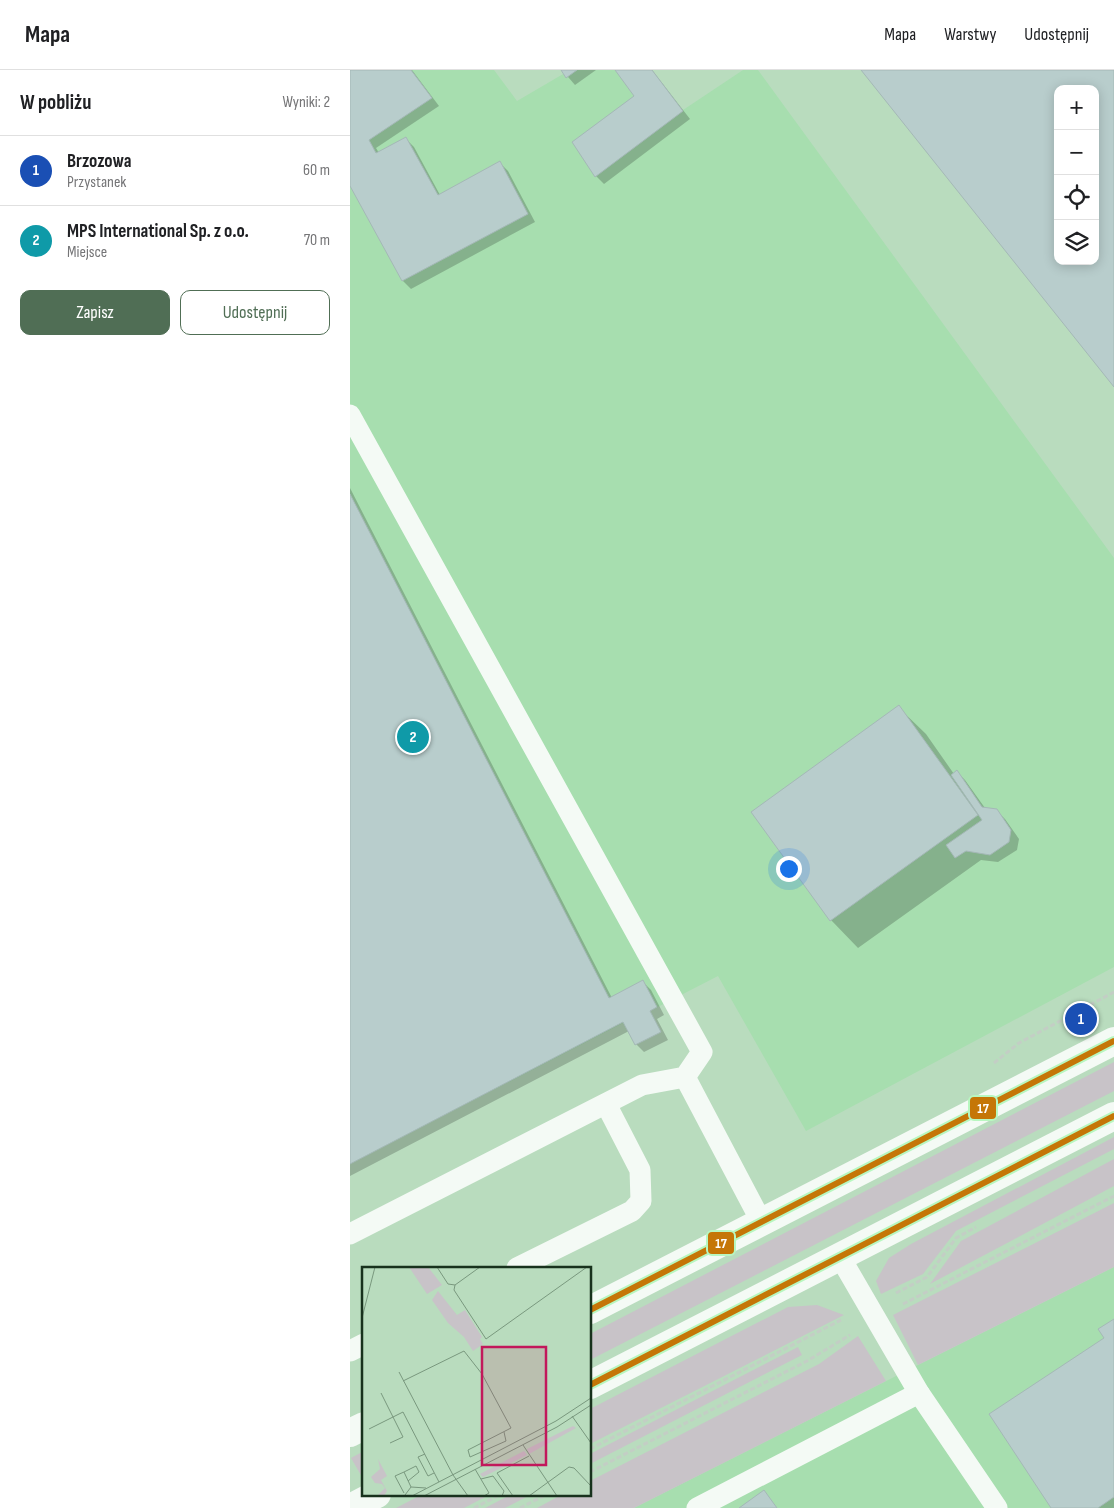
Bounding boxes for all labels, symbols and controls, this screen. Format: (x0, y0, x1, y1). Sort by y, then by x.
text: Mapa (25, 20, 70, 49)
text: Mapa (884, 24, 916, 45)
text: Warstwy (944, 24, 996, 45)
text: Udostępnij (1024, 24, 1089, 45)
map controls (1054, 85, 1099, 265)
button: + (1054, 85, 1099, 130)
text: W pobliżu (20, 90, 91, 115)
text: Wyniki: 2 (282, 93, 330, 112)
button: − (1054, 130, 1099, 175)
text: Brzozowa (67, 150, 131, 173)
text: 1 (33, 161, 39, 180)
text: 60 m (303, 161, 330, 180)
text: Przystanek (67, 173, 126, 192)
button: locate (1054, 175, 1099, 220)
text: MPS International Sp. z o.o. (67, 220, 249, 243)
button: layers (1054, 220, 1099, 265)
text: 2 (32, 231, 40, 250)
text: 70 m (304, 231, 330, 250)
text: Miejsce (67, 243, 107, 262)
button: Zapisz (20, 290, 170, 335)
button: Udostępnij (180, 290, 330, 335)
pin: 2 (397, 718, 429, 756)
your location (776, 856, 802, 882)
pin: 1 (1065, 1000, 1097, 1038)
line badge: 17 (969, 1096, 997, 1120)
text: 17 (977, 1100, 990, 1117)
line badge: 17 (707, 1231, 735, 1255)
text: 17 (715, 1235, 728, 1252)
inset map (362, 1267, 591, 1496)

